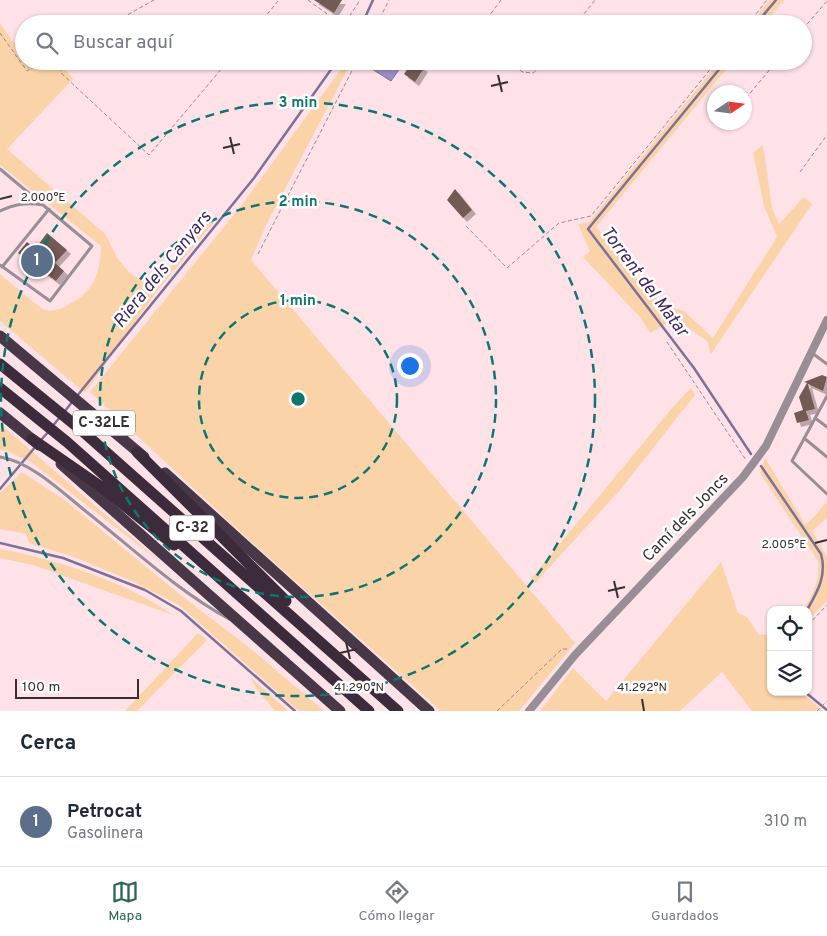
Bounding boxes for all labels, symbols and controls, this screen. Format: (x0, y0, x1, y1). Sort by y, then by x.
search box (15, 15, 812, 70)
icon: search (33, 29, 61, 57)
text: Buscar aquí (73, 31, 173, 55)
north arrow (707, 85, 752, 130)
text: 3 min (278, 94, 318, 113)
text: 2.000°E (20, 190, 66, 206)
text: 2 min (278, 193, 318, 212)
water label: Riera dels Canyars (109, 206, 218, 333)
water label: Torrent del Matar (595, 222, 694, 344)
pin: 1 (21, 242, 53, 280)
text: 1 min (280, 292, 316, 311)
your location (397, 353, 423, 379)
centre of rings (289, 390, 307, 408)
road number: C-32LE (73, 410, 135, 436)
street label: Camí dels Joncs (639, 469, 733, 567)
road number: C-32 (170, 516, 214, 540)
text: 2.005°E (762, 537, 806, 553)
map controls (767, 606, 812, 696)
button: locate (767, 606, 812, 651)
button: layers (767, 651, 812, 696)
scale bar (15, 676, 139, 699)
text: 100 m (22, 679, 60, 696)
text: 41.290°N (334, 680, 384, 696)
text: 41.292°N (617, 680, 667, 696)
text: Cerca (20, 730, 76, 757)
text: Petrocat (67, 800, 142, 824)
text: 1 (33, 812, 39, 832)
text: 310 m (764, 812, 807, 832)
text: Gasolinera (67, 824, 143, 844)
tab: Mapa (108, 878, 142, 925)
tab: Cómo llegar (358, 878, 435, 925)
tab: Guardados (651, 878, 719, 925)

